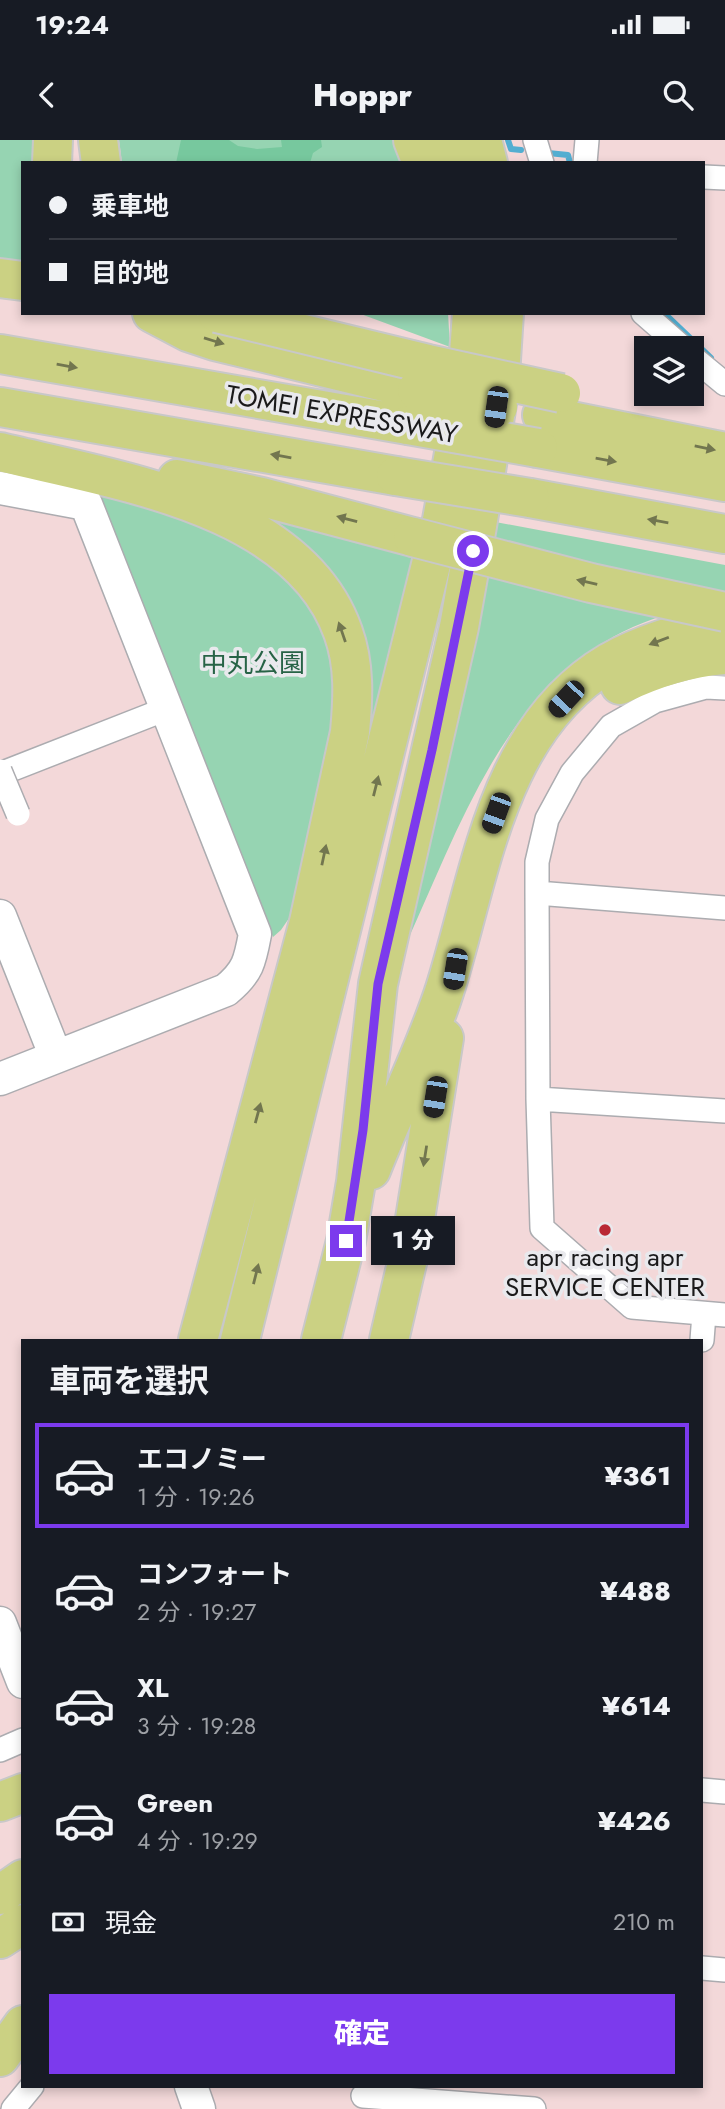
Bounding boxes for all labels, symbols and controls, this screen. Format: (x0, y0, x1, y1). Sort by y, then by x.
text: 19:24 (35, 6, 109, 44)
text: Hoppr (313, 72, 412, 118)
icon: back (28, 76, 66, 114)
icon: search (659, 76, 697, 114)
text: 乗車地 (91, 187, 169, 225)
text: 目的地 (91, 254, 169, 292)
one-way arrow (204, 336, 225, 346)
map controls (634, 336, 704, 406)
button: layers (634, 336, 704, 406)
one-way arrow (56, 361, 78, 372)
street label: TOMEI EXPRESSWAY (223, 375, 461, 453)
car (483, 385, 510, 429)
one-way arrow (694, 443, 716, 454)
one-way arrow (270, 450, 292, 461)
one-way arrow (595, 455, 617, 466)
one-way arrow (336, 514, 357, 524)
one-way arrow (647, 516, 669, 527)
route start (457, 535, 489, 567)
one-way arrow (576, 576, 598, 587)
one-way arrow (336, 621, 347, 642)
one-way arrow (649, 635, 670, 646)
park label: 中丸公園 (201, 644, 305, 682)
car (544, 676, 589, 722)
one-way arrow (371, 775, 382, 797)
car (479, 790, 514, 836)
one-way arrow (319, 844, 330, 866)
car (442, 947, 469, 991)
car (422, 1075, 449, 1119)
one-way arrow (254, 1103, 264, 1124)
one-way arrow (419, 1145, 430, 1167)
callout: 1 分 (370, 1216, 454, 1266)
marker: apr racing apr SERVICE CENTER (597, 1222, 613, 1238)
text: 1 分 (392, 1223, 434, 1257)
route end (330, 1225, 362, 1257)
place label: apr racing apr SERVICE CENTER (505, 1238, 705, 1306)
one-way arrow (251, 1263, 262, 1285)
text: 車両を選択 (49, 1358, 209, 1404)
text: エコノミー (137, 1440, 267, 1478)
icon: car (53, 1444, 116, 1507)
text: ¥361 (604, 1457, 671, 1495)
text: 1 分 · 19:26 (137, 1480, 255, 1514)
text: コンフォート (137, 1555, 292, 1593)
icon: car (53, 1559, 116, 1622)
text: ¥488 (600, 1572, 671, 1610)
text: 2 分 · 19:27 (137, 1595, 256, 1629)
text: XL (137, 1669, 169, 1707)
icon: car (53, 1674, 116, 1737)
text: ¥614 (602, 1687, 671, 1725)
text: 3 分 · 19:28 (137, 1709, 256, 1743)
text: Green (137, 1784, 213, 1822)
icon: car (53, 1789, 116, 1852)
text: ¥426 (598, 1802, 671, 1840)
text: 4 分 · 19:29 (137, 1824, 258, 1858)
icon: cash (49, 1903, 87, 1941)
text: 現金 (105, 1904, 157, 1942)
text: 210 m (613, 1905, 675, 1939)
button: 確定 (49, 1994, 675, 2074)

